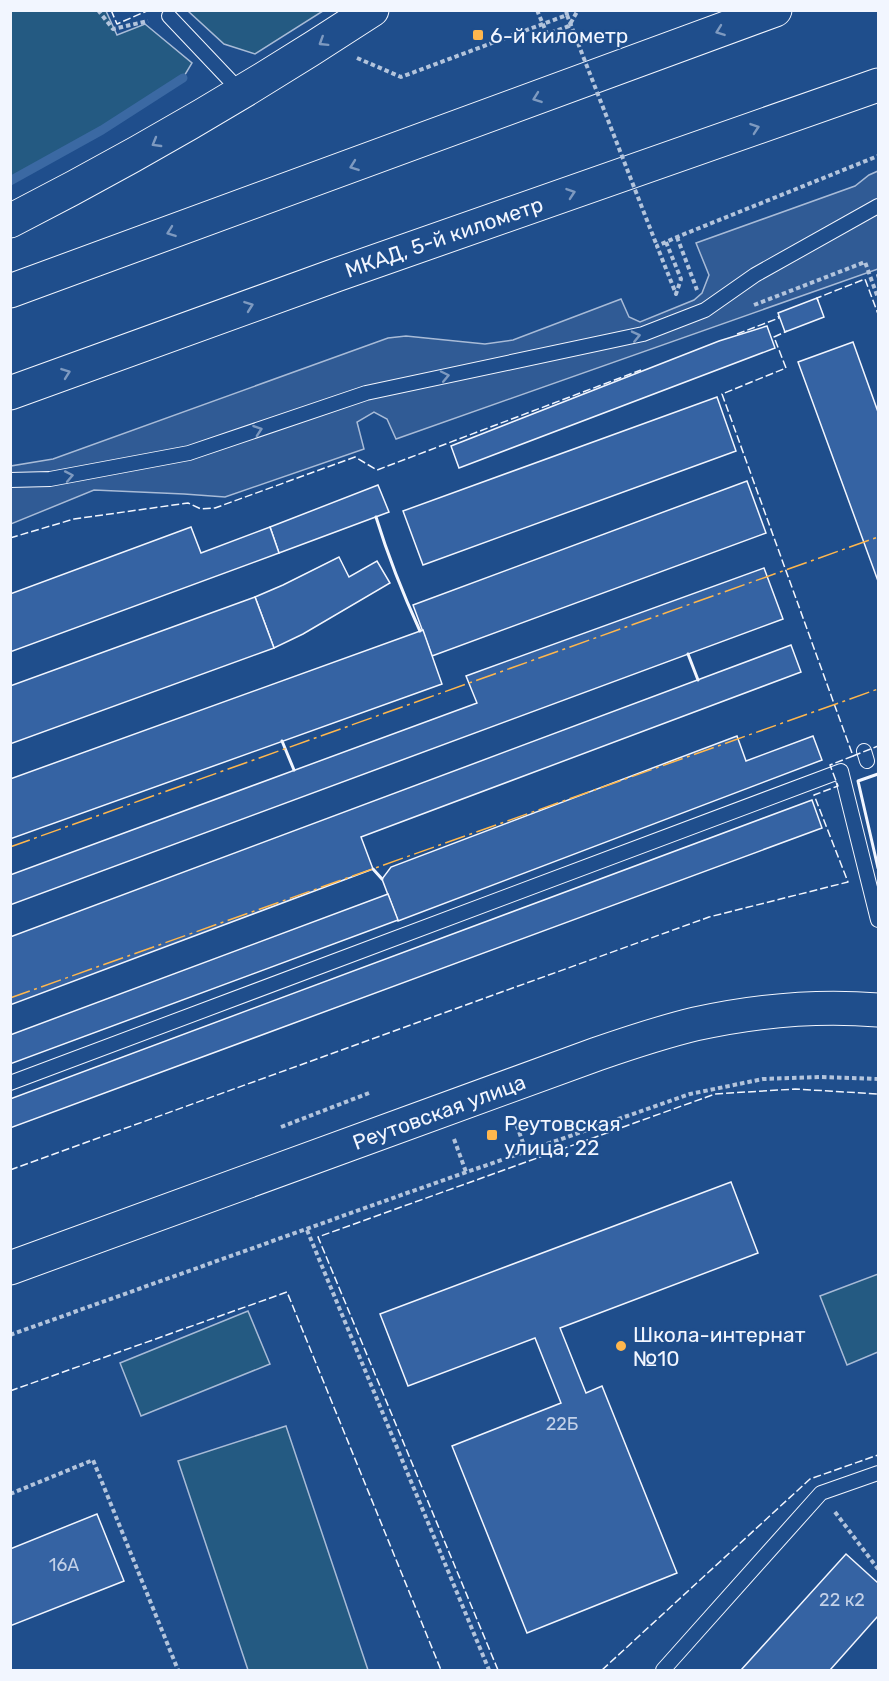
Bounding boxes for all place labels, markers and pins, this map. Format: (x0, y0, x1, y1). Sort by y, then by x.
place label: 6-й километр (490, 23, 628, 48)
marker: 6-й километр (471, 28, 485, 42)
place label: Реутовская улица, 22 (504, 1111, 621, 1160)
marker: Реутовская улица, 22 (485, 1128, 499, 1142)
place label: Школа-интернат №10 (633, 1322, 806, 1371)
marker: Школа-интернат №10 (614, 1339, 628, 1353)

